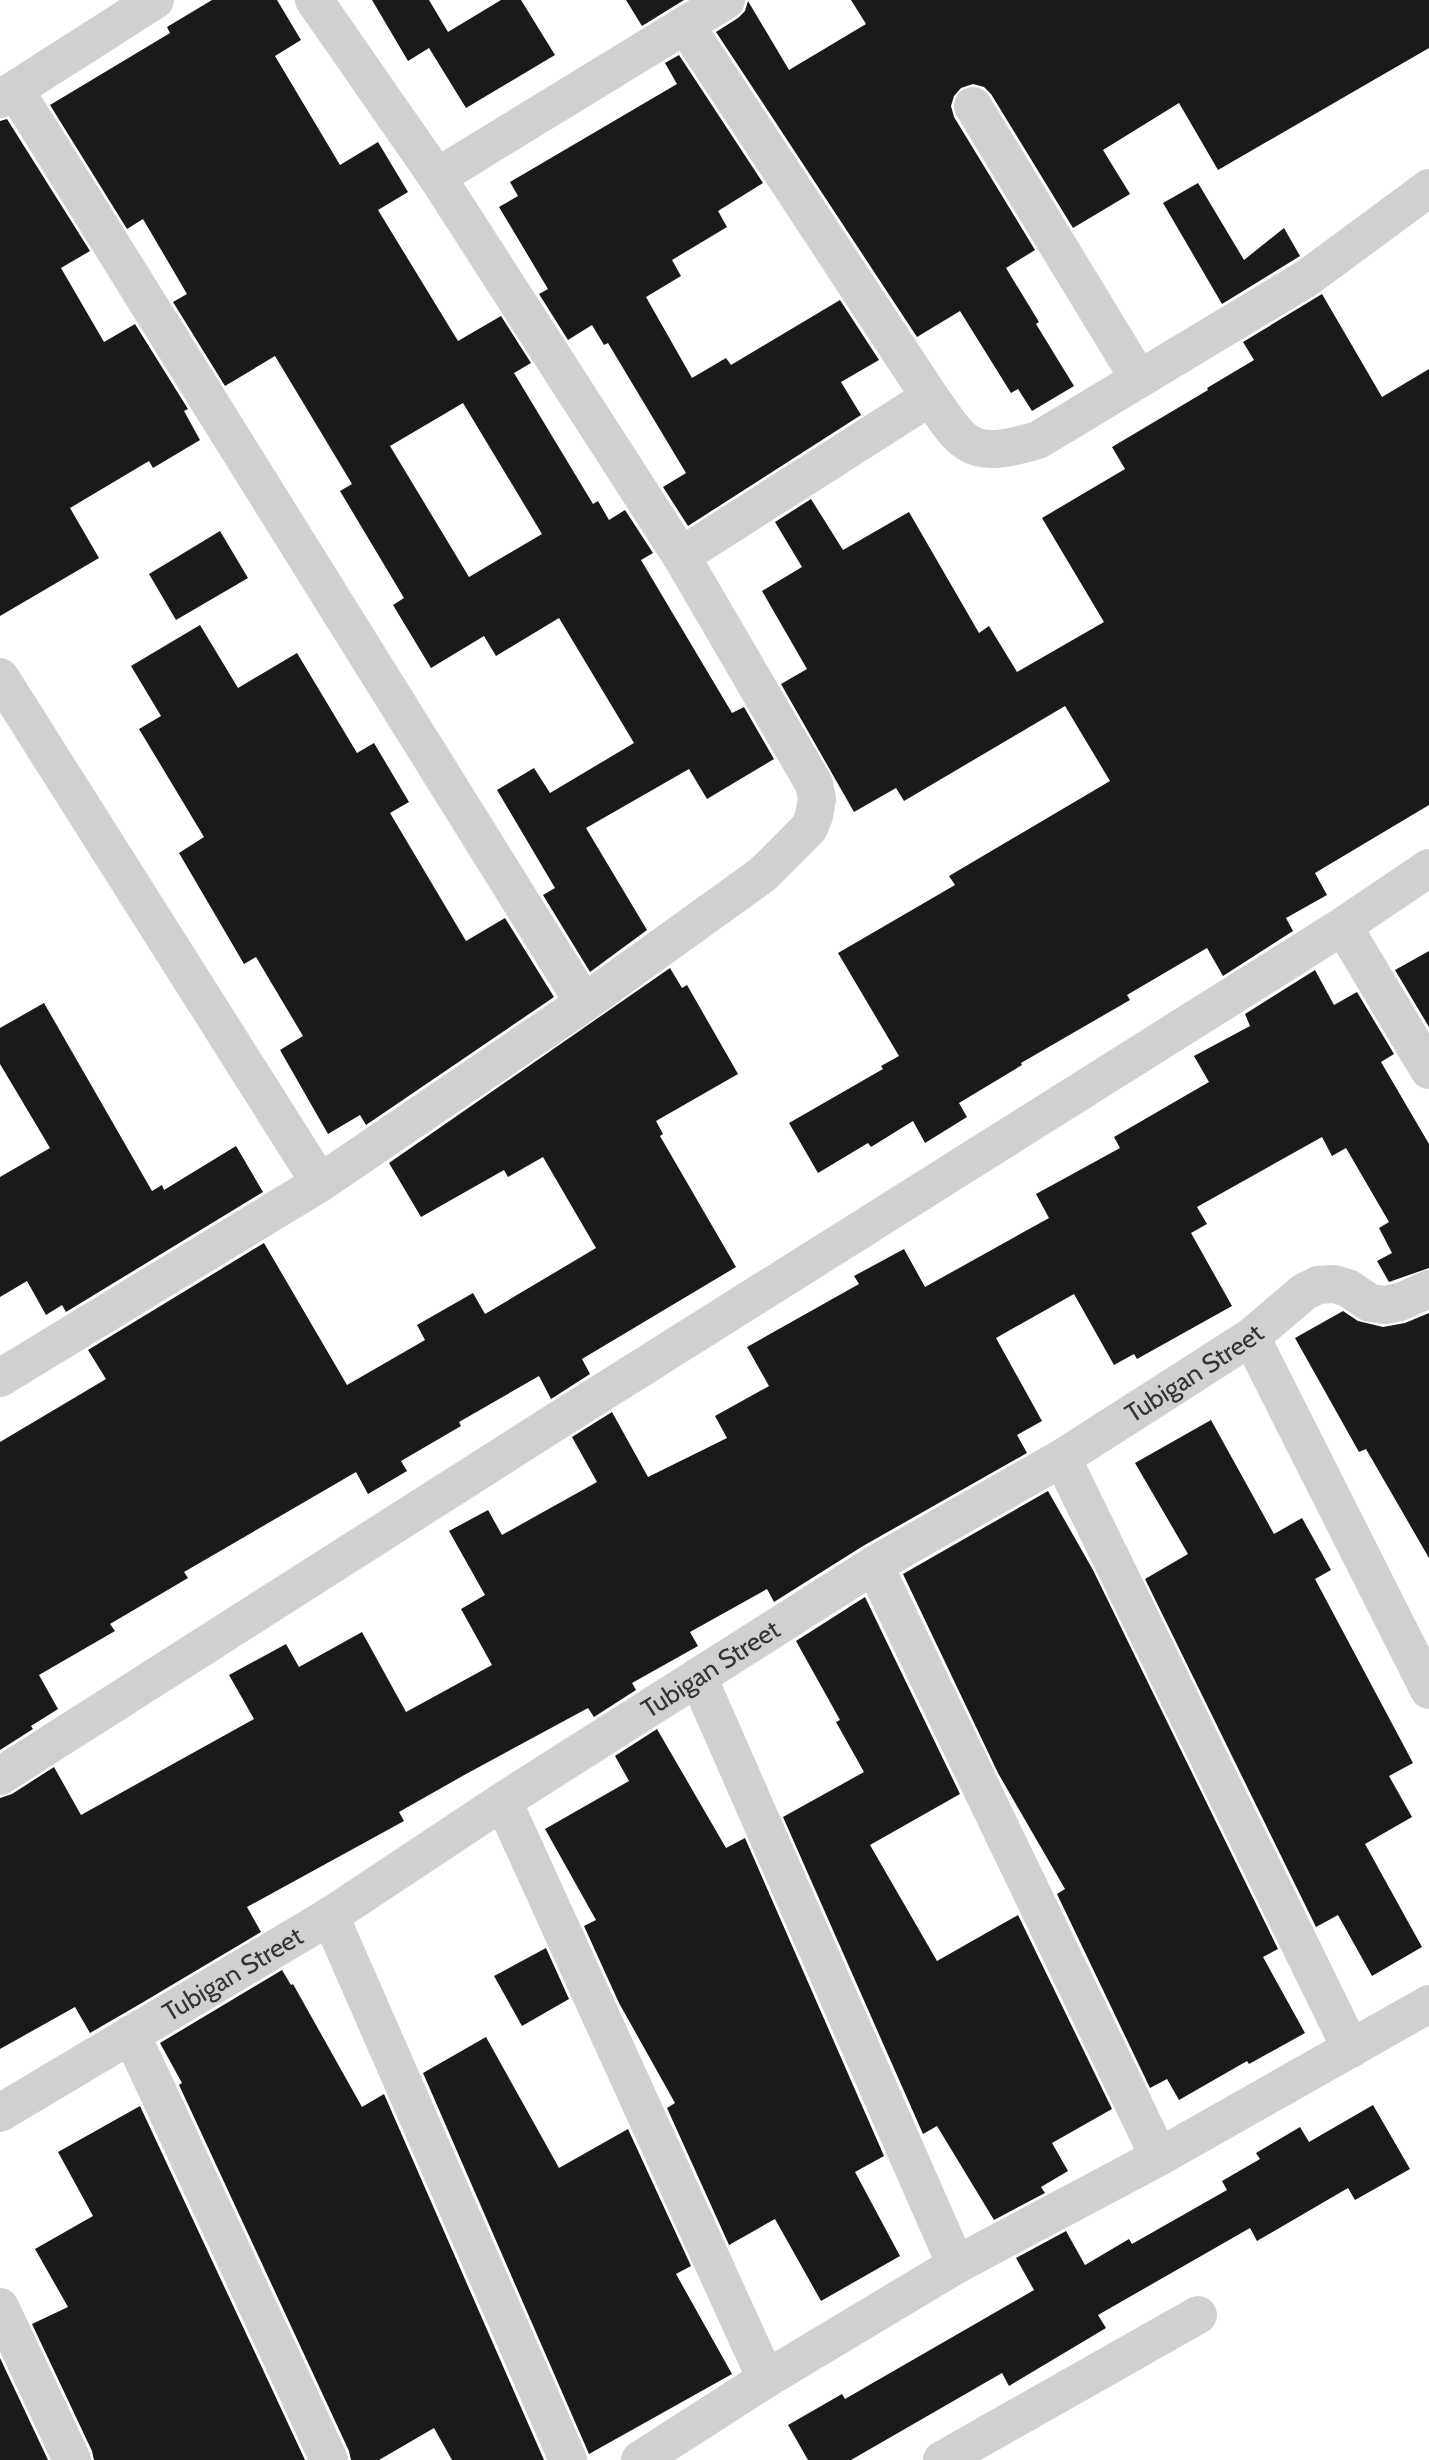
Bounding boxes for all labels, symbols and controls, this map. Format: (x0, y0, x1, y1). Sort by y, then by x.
street label: Tubigan Street (1119, 1317, 1270, 1429)
street label: Tubigan Street (635, 1613, 786, 1725)
street label: Tubigan Street (157, 1920, 309, 2028)

